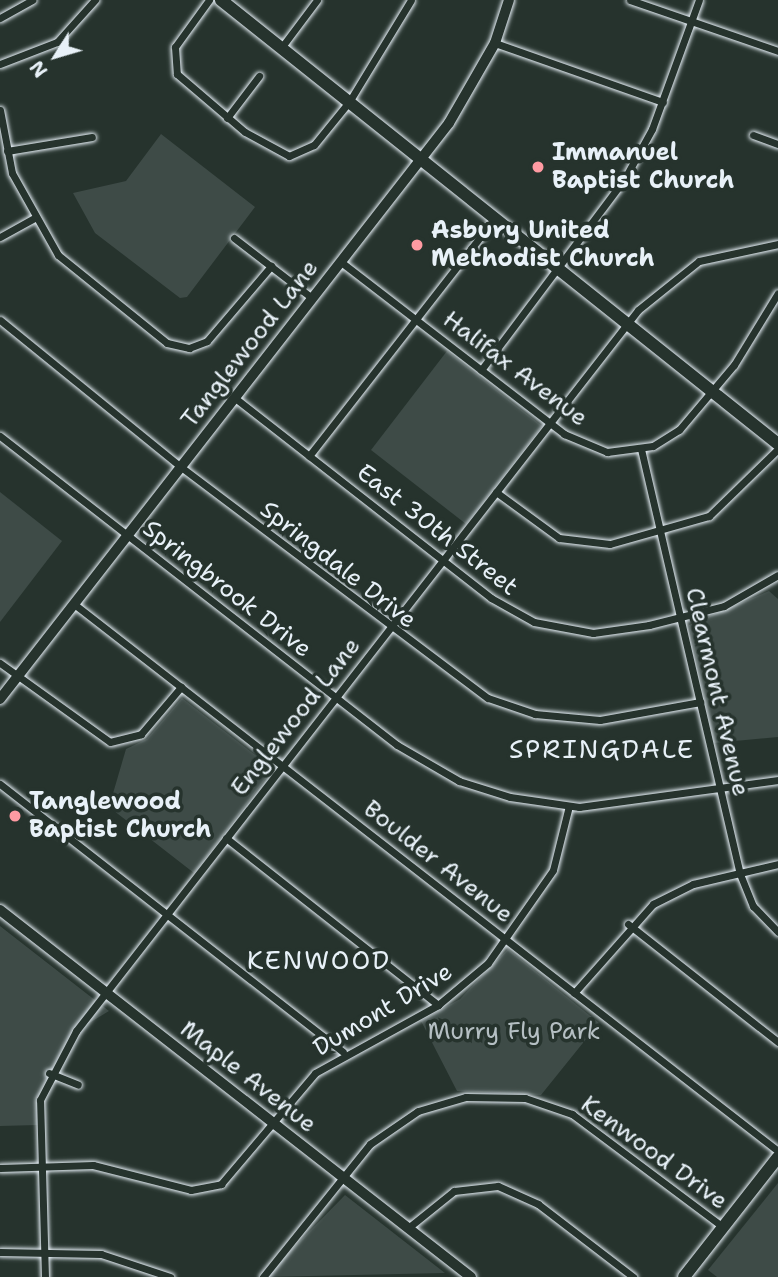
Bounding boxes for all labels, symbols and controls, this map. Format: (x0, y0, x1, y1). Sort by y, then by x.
north arrow (21, 21, 91, 91)
text: N (24, 55, 53, 82)
place label: Immanuel Baptist Church (552, 139, 734, 195)
marker: Immanuel Baptist Church (530, 159, 546, 175)
place label: Asbury United Methodist Church (431, 217, 655, 273)
marker: Asbury United Methodist Church (409, 237, 425, 253)
street label: Tanglewood Lane (175, 254, 325, 434)
street label: Halifax Avenue (437, 305, 593, 433)
street label: East 30th Street (351, 458, 523, 602)
street label: Springdale Drive (254, 495, 422, 635)
street label: Springbrook Drive (137, 514, 317, 664)
street label: Clearmont Avenue (679, 585, 755, 799)
street label: Englewood Lane (225, 632, 367, 802)
district label: SPRINGDALE (510, 733, 694, 765)
place label: Tanglewood Baptist Church (29, 788, 211, 844)
street label: Boulder Avenue (358, 795, 518, 929)
marker: Tanglewood Baptist Church (7, 808, 23, 824)
district label: KENWOOD (248, 944, 390, 976)
street label: Dumont Drive (308, 957, 458, 1063)
street label: Maple Avenue (174, 1015, 322, 1139)
park label: Murry Fly Park (427, 1018, 601, 1046)
street label: Kenwood Drive (575, 1090, 733, 1216)

